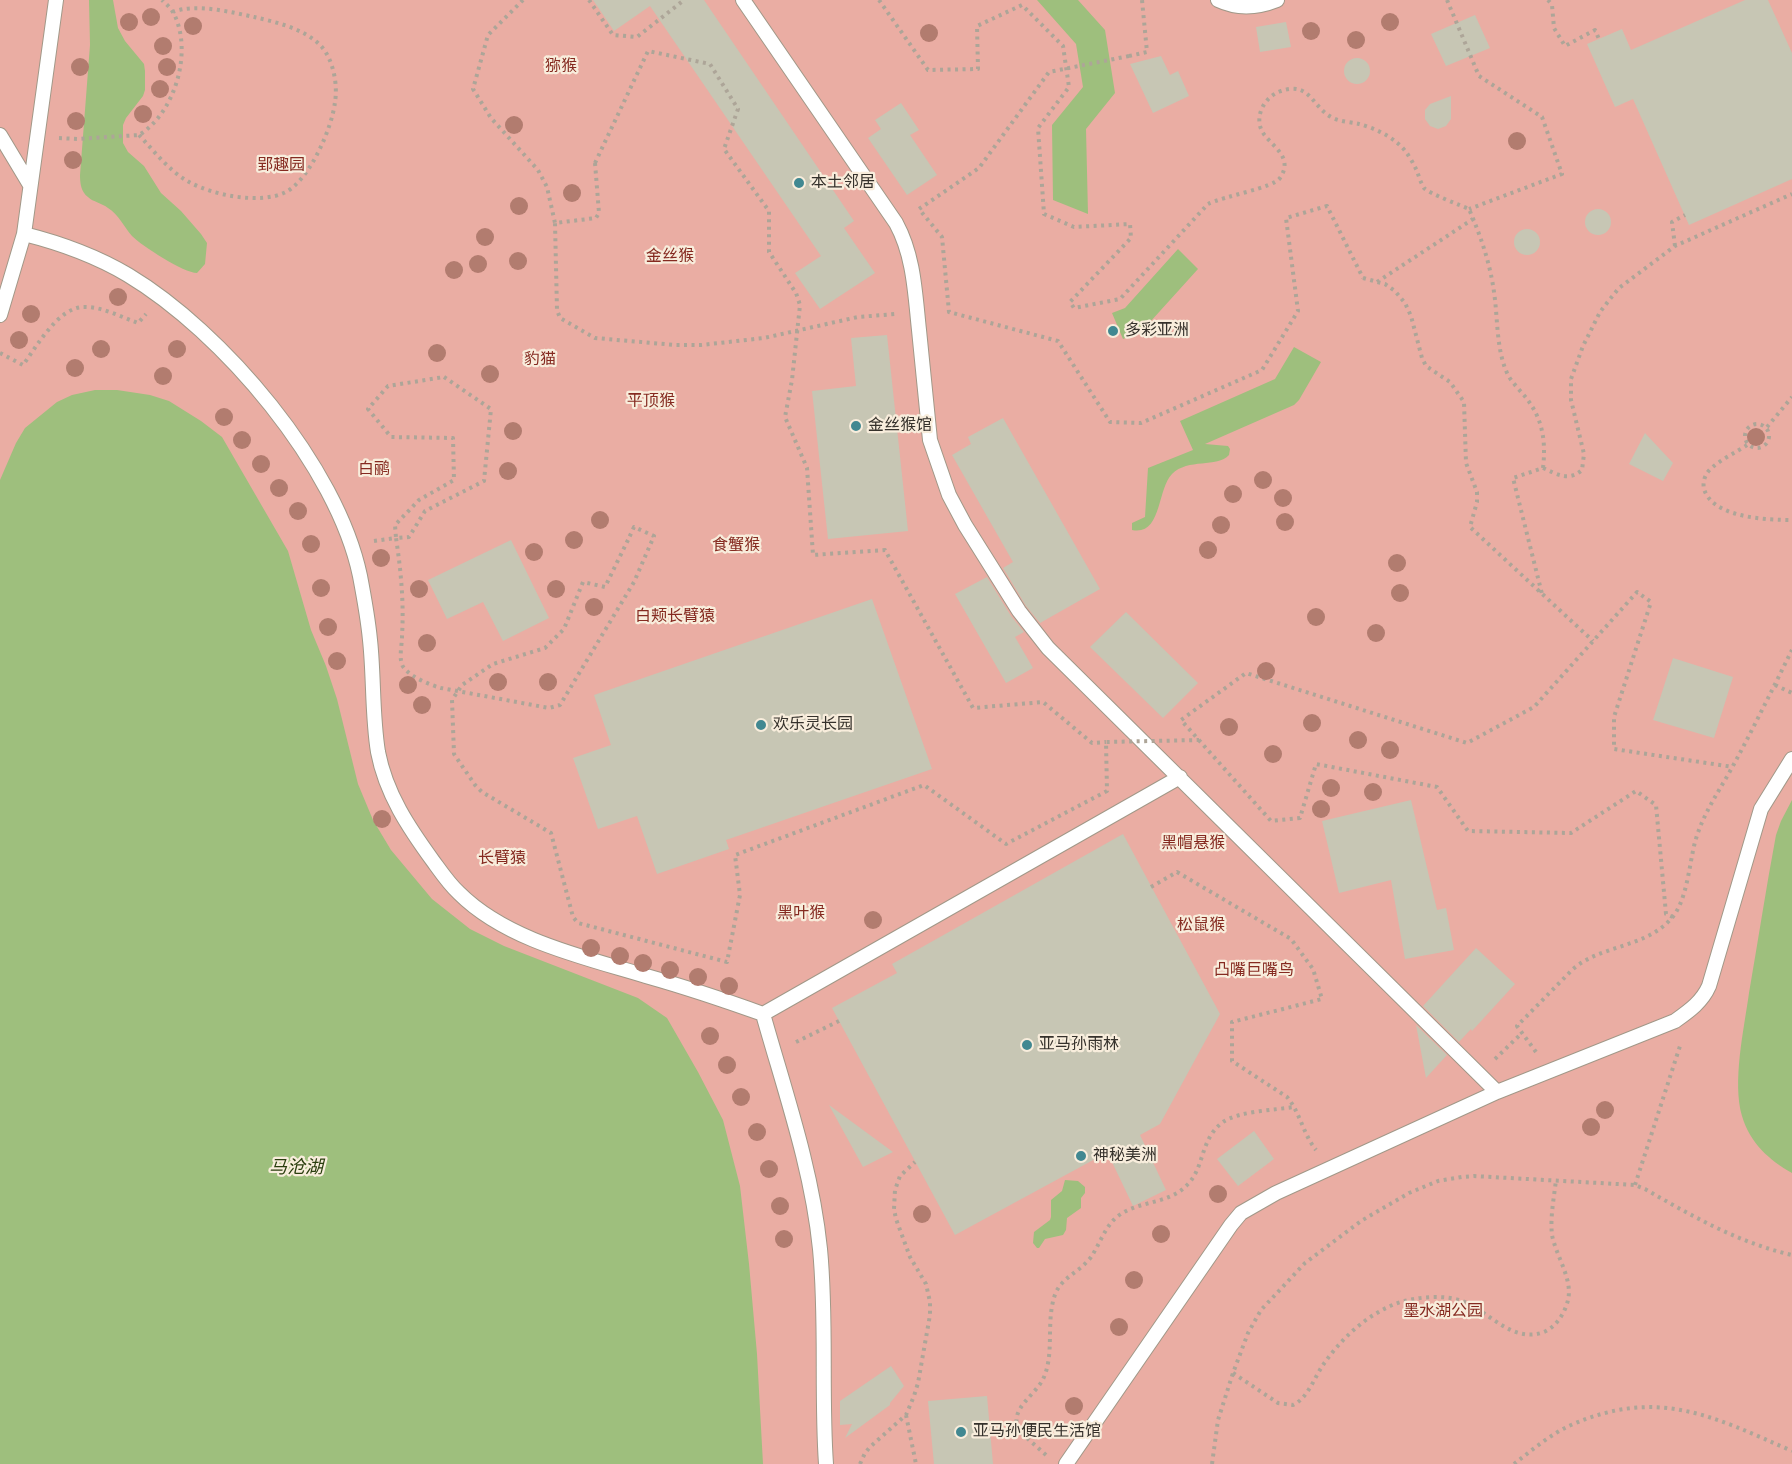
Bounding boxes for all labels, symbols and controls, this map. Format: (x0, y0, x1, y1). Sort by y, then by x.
park label: 猕猴 (545, 57, 577, 77)
park label: 郢趣园 (257, 156, 305, 176)
place label: 本土邻居 (811, 173, 875, 193)
marker: 本土邻居 (792, 176, 806, 190)
park label: 金丝猴 (646, 247, 694, 267)
place label: 多彩亚洲 (1125, 321, 1189, 341)
marker: 多彩亚洲 (1106, 324, 1120, 338)
park label: 豹猫 (524, 350, 556, 370)
park label: 平顶猴 (627, 392, 675, 412)
place label: 金丝猴馆 (868, 416, 932, 436)
marker: 金丝猴馆 (849, 419, 863, 433)
park label: 白鹂 (358, 460, 390, 480)
park label: 食蟹猴 (712, 536, 760, 556)
park label: 白颊长臂猿 (635, 607, 715, 627)
place label: 欢乐灵长园 (773, 715, 853, 735)
marker: 欢乐灵长园 (754, 718, 768, 732)
park label: 黑帽悬猴 (1161, 834, 1225, 854)
park label: 长臂猿 (478, 849, 526, 869)
park label: 黑叶猴 (777, 904, 825, 924)
park label: 松鼠猴 (1177, 916, 1225, 936)
park label: 凸嘴巨嘴鸟 (1214, 961, 1294, 981)
place label: 亚马孙雨林 (1039, 1035, 1119, 1055)
marker: 亚马孙雨林 (1020, 1038, 1034, 1052)
place label: 神秘美洲 (1093, 1146, 1157, 1166)
marker: 神秘美洲 (1074, 1149, 1088, 1163)
water label: 马沧湖 (269, 1157, 323, 1179)
park label: 墨水湖公园 (1403, 1302, 1483, 1322)
place label: 亚马孙便民生活馆 (973, 1422, 1101, 1442)
marker: 亚马孙便民生活馆 (954, 1425, 968, 1439)

